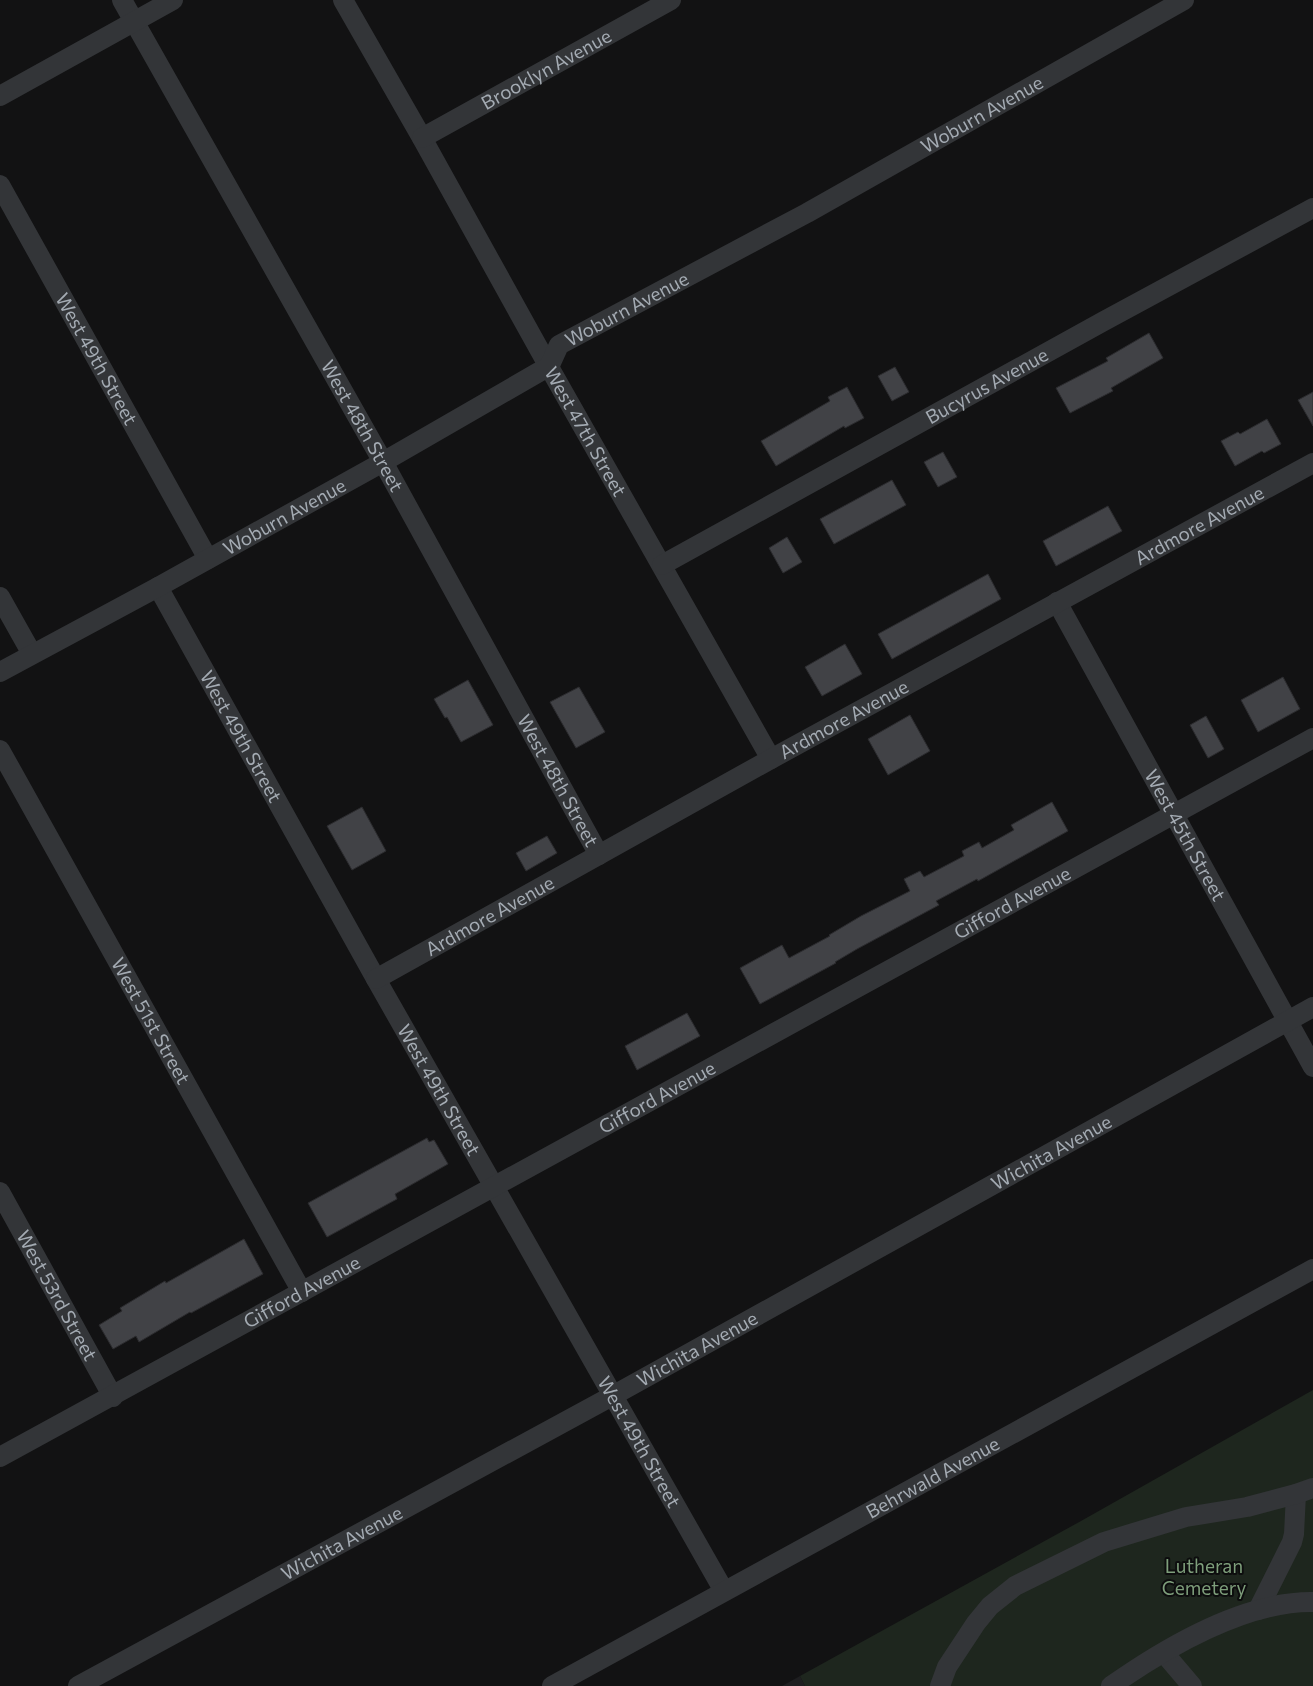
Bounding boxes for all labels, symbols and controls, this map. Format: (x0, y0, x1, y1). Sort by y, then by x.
street label: Brooklyn Avenue (477, 23, 615, 114)
street label: Woburn Avenue (916, 70, 1047, 157)
street label: Woburn Avenue (561, 266, 692, 351)
street label: West 49th Street (51, 289, 143, 429)
street label: Bucyrus Avenue (921, 342, 1052, 428)
street label: West 48th Street (317, 356, 409, 495)
street label: West 47th Street (540, 362, 632, 500)
street label: Woburn Avenue (219, 473, 350, 560)
street label: Ardmore Avenue (1130, 480, 1267, 569)
street label: West 49th Street (196, 666, 287, 806)
street label: Ardmore Avenue (775, 674, 912, 763)
street label: West 48th Street (513, 710, 604, 850)
street label: West 45th Street (1140, 765, 1231, 905)
street label: Gifford Avenue (950, 861, 1074, 944)
street label: Ardmore Avenue (421, 870, 558, 960)
street label: West 51st Street (107, 953, 196, 1088)
street label: West 49th Street (393, 1020, 486, 1159)
street label: Gifford Avenue (594, 1056, 719, 1138)
street label: Wichita Avenue (987, 1109, 1115, 1194)
street label: West 53rd Street (12, 1226, 103, 1365)
street label: Gifford Avenue (239, 1250, 364, 1333)
street label: Wichita Avenue (633, 1306, 761, 1391)
street label: West 49th Street (593, 1372, 686, 1511)
street label: Behrwald Avenue (862, 1431, 1003, 1523)
street label: Wichita Avenue (277, 1500, 406, 1585)
park label: Lutheran Cemetery (1162, 1554, 1246, 1599)

